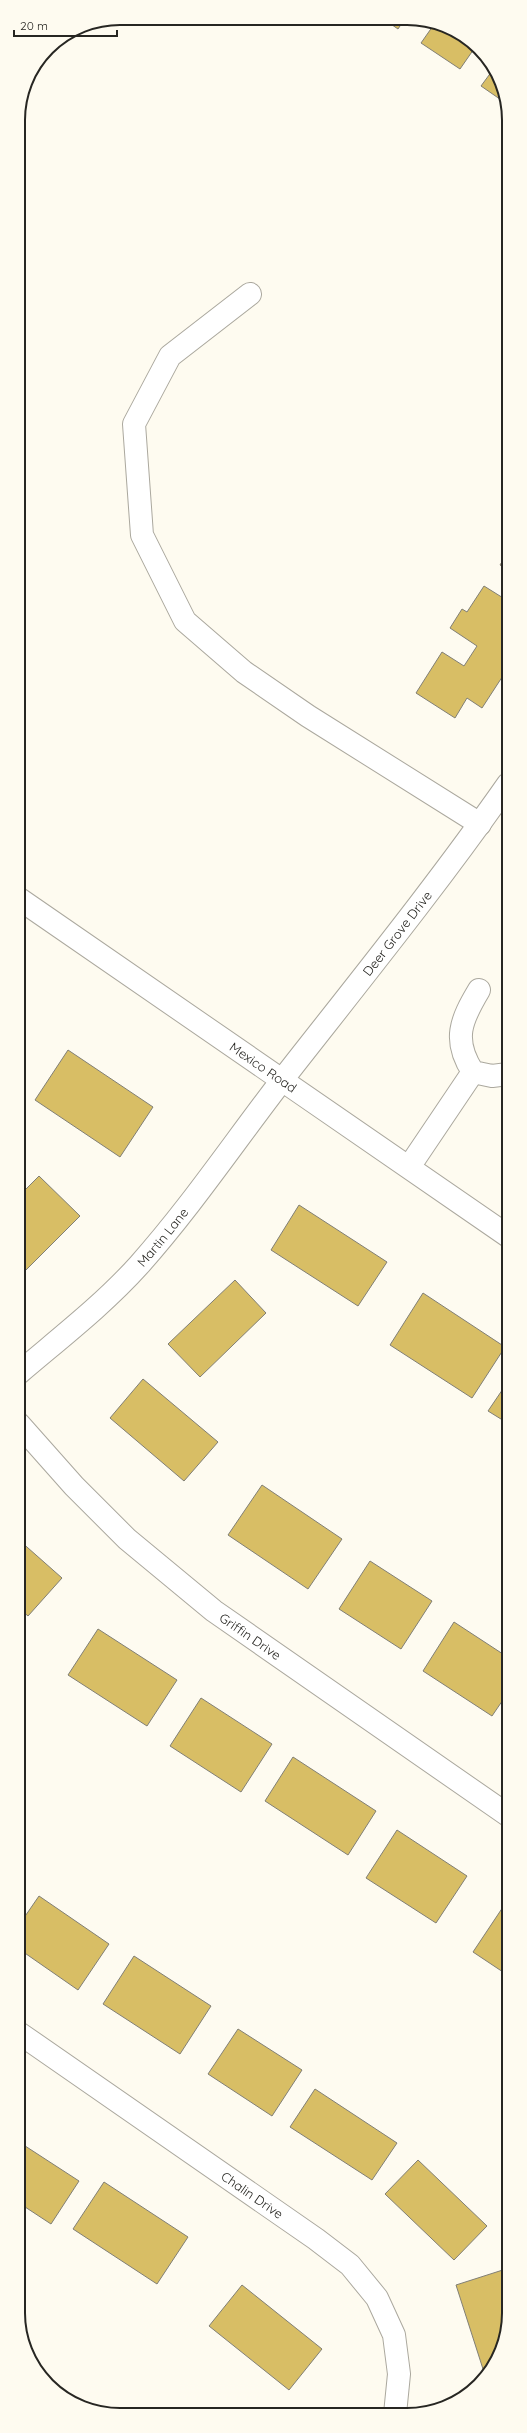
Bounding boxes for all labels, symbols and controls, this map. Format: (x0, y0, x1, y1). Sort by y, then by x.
scale bar (14, 12, 117, 38)
text: 20 m (20, 18, 48, 33)
street label: Deer Grove Drive (359, 887, 435, 979)
street label: Mexico Road (227, 1039, 300, 1096)
street label: Martin Lane (133, 1204, 191, 1270)
street label: Griffin Drive (216, 1609, 284, 1663)
street label: Chalin Drive (218, 2168, 287, 2222)

